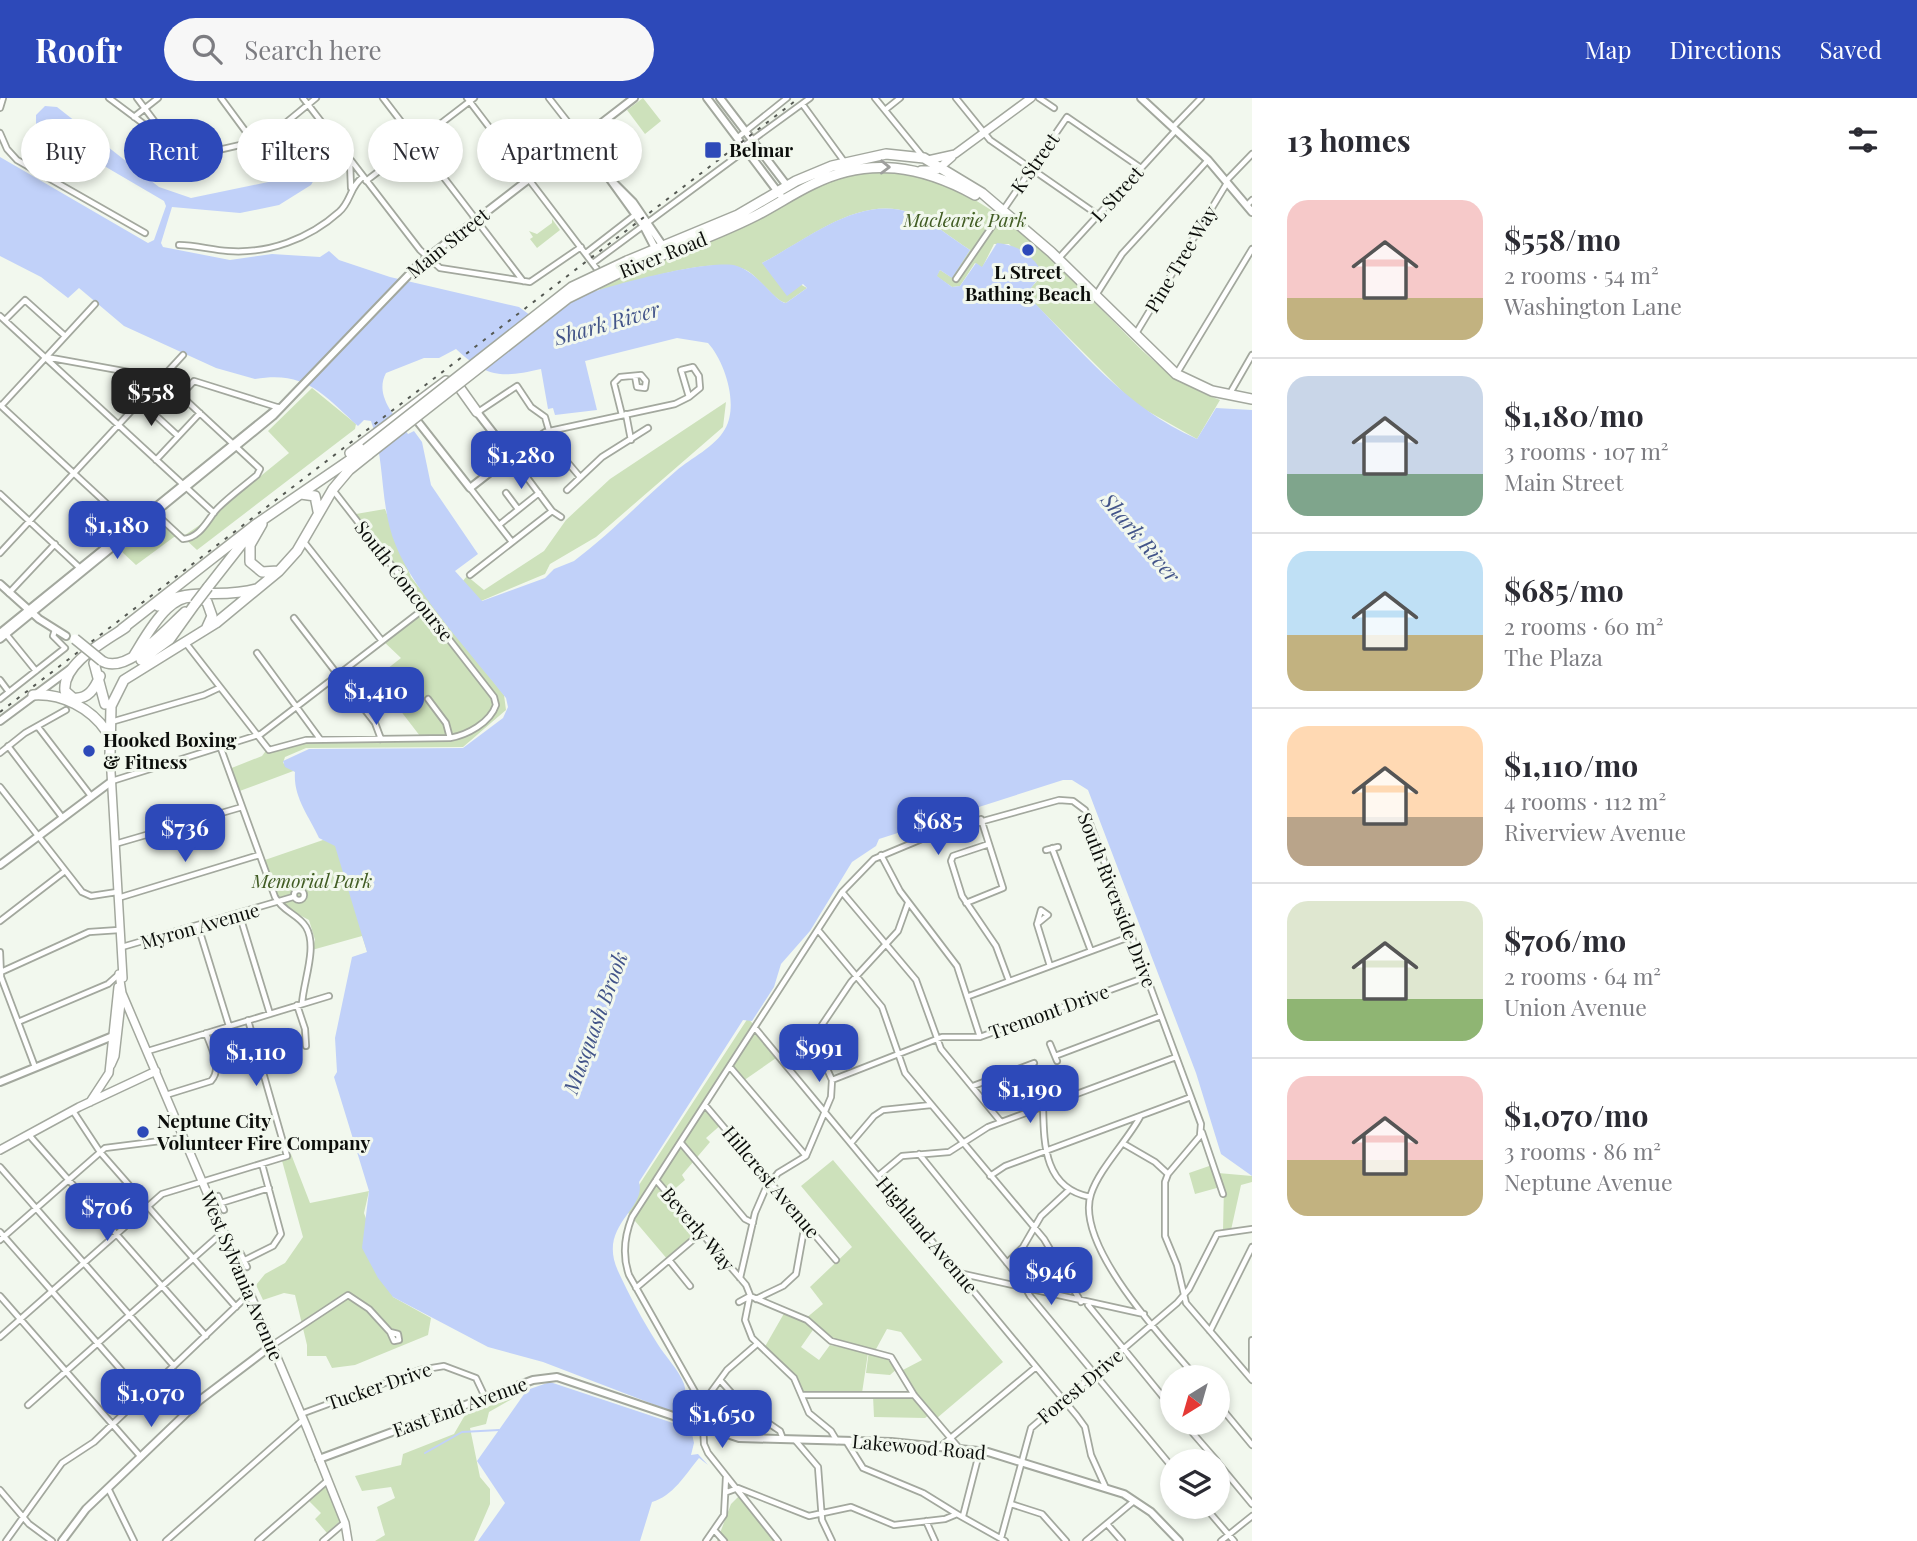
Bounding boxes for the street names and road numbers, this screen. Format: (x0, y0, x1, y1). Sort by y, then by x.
street label: K Street (1004, 127, 1065, 198)
street label: L Street (1084, 160, 1148, 227)
street label: Pine Tree Way (1138, 200, 1222, 317)
street label: Main Street (401, 201, 494, 283)
street label: River Road (615, 225, 710, 283)
street label: South Concourse (349, 515, 460, 646)
street label: South Riverside Drive (1073, 808, 1163, 991)
street label: Myron Avenue (137, 896, 262, 954)
street label: Tremont Drive (985, 977, 1112, 1045)
street label: Hillcrest Avenue (717, 1120, 826, 1243)
street label: Highland Avenue (871, 1170, 984, 1298)
street label: Beverly Way (656, 1181, 742, 1276)
street label: West Sylvania Avenue (195, 1186, 290, 1364)
street label: Forest Drive (1031, 1342, 1128, 1429)
street label: Tucker Drive (323, 1355, 435, 1415)
street label: East End Avenue (389, 1370, 531, 1442)
street label: Lakewood Road (851, 1427, 987, 1465)

